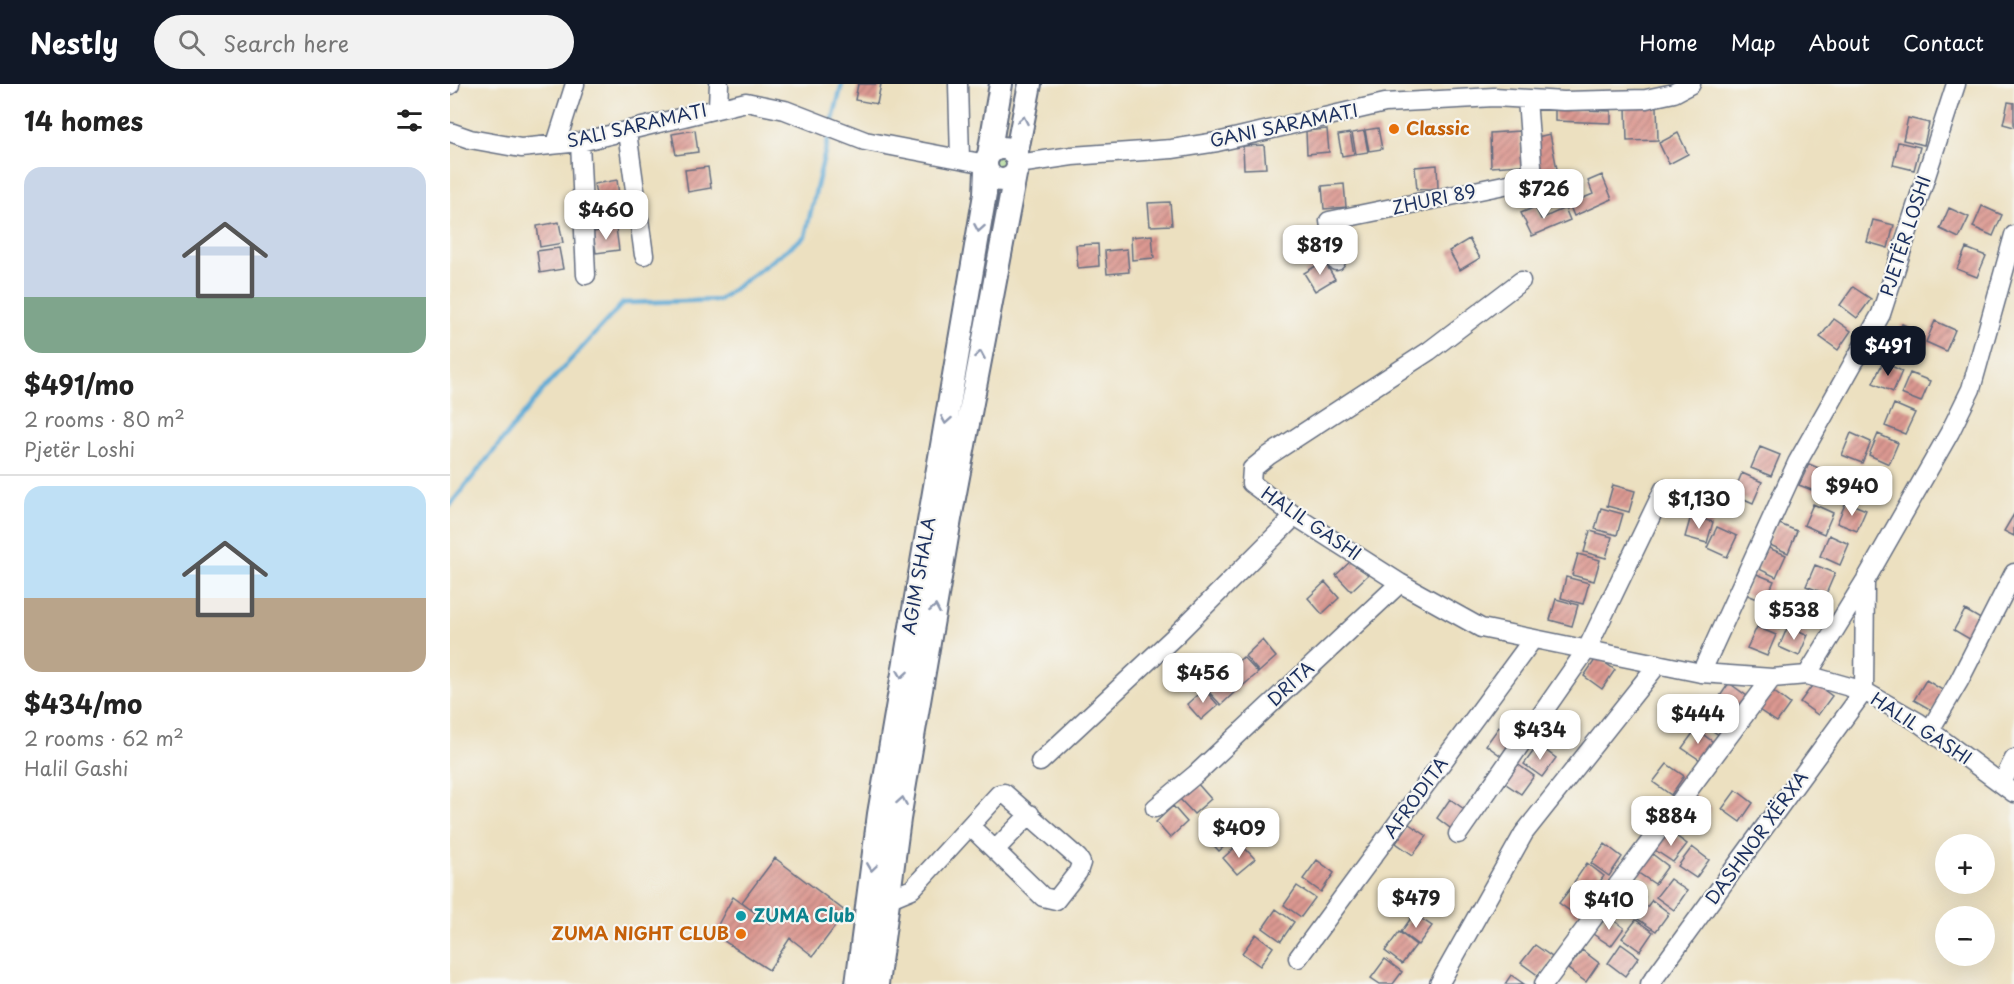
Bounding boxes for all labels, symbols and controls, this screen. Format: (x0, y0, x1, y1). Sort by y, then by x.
search box (154, 15, 574, 69)
text: Nestly (30, 21, 118, 64)
icon: search (175, 26, 208, 59)
text: Search here (223, 26, 349, 59)
text: Home (1639, 26, 1698, 58)
text: Map (1731, 26, 1776, 58)
text: About (1809, 26, 1870, 58)
text: Contact (1903, 26, 1984, 58)
street label: SALI SARAMATI (564, 95, 709, 154)
street label: GANI SARAMATI (1207, 96, 1360, 153)
text: 14 homes (24, 101, 143, 140)
icon: filters (393, 104, 426, 137)
place label: Classic (1406, 114, 1470, 141)
one-way arrow (1016, 115, 1029, 125)
marker: Classic (1387, 122, 1401, 136)
pin: $726 (1508, 169, 1580, 220)
street label: PJETËR LOSHI (1872, 172, 1937, 299)
text: $726 (1518, 173, 1570, 203)
street label: ZHURI 89 (1389, 176, 1478, 221)
pin: $460 (570, 190, 642, 241)
text: $460 (578, 194, 634, 224)
icon: home (171, 206, 279, 314)
one-way arrow (973, 222, 986, 232)
pin: $819 (1284, 225, 1356, 276)
text: $819 (1297, 229, 1343, 259)
pin: $491 (1852, 326, 1924, 377)
text: $491 (1865, 330, 1911, 360)
one-way arrow (973, 350, 986, 360)
text: $491/mo (24, 365, 134, 404)
text: 2 rooms · 80 m² (24, 404, 185, 434)
one-way arrow (940, 415, 953, 425)
text: Pjetër Loshi (24, 434, 135, 464)
pin: $940 (1816, 466, 1888, 517)
text: $940 (1825, 470, 1879, 500)
street label: HALIL GASHI (1256, 479, 1367, 566)
pin: $1,130 (1650, 479, 1748, 530)
text: $1,130 (1668, 483, 1730, 513)
street label: AGIM SHALA (894, 515, 941, 637)
icon: home (171, 525, 279, 633)
pin: $538 (1758, 590, 1830, 641)
text: $538 (1769, 594, 1819, 624)
one-way arrow (928, 604, 940, 614)
pin: $456 (1167, 653, 1239, 704)
street label: DRITA (1261, 654, 1319, 712)
text: $456 (1176, 657, 1230, 687)
one-way arrow (897, 670, 909, 679)
text: $434/mo (24, 684, 142, 723)
street label: HALIL GASHI (1866, 685, 1978, 771)
pin: $444 (1662, 694, 1734, 745)
text: $444 (1671, 698, 1725, 728)
pin: $434 (1504, 710, 1576, 761)
text: $434 (1514, 714, 1566, 744)
text: 2 rooms · 62 m² (24, 723, 184, 753)
street label: AFRODITA (1376, 751, 1454, 843)
text: Halil Gashi (24, 753, 128, 783)
street label: DASHNOR XËRXA (1698, 764, 1814, 910)
one-way arrow (895, 796, 908, 806)
pin: $884 (1635, 796, 1707, 847)
text: $884 (1645, 800, 1697, 830)
pin: $409 (1203, 808, 1275, 859)
text: $409 (1212, 812, 1266, 842)
map controls (1935, 834, 1995, 966)
button: + (1935, 834, 1995, 894)
one-way arrow (866, 862, 879, 871)
pin: $479 (1380, 878, 1452, 929)
pin: $410 (1573, 880, 1645, 931)
text: $479 (1392, 882, 1440, 912)
text: $410 (1584, 884, 1634, 914)
place label: ZUMA Club (753, 901, 855, 928)
button: − (1935, 906, 1995, 966)
marker: ZUMA Club (734, 909, 748, 923)
place label: ZUMA NIGHT CLUB (552, 919, 729, 946)
marker: ZUMA NIGHT CLUB (734, 927, 748, 941)

